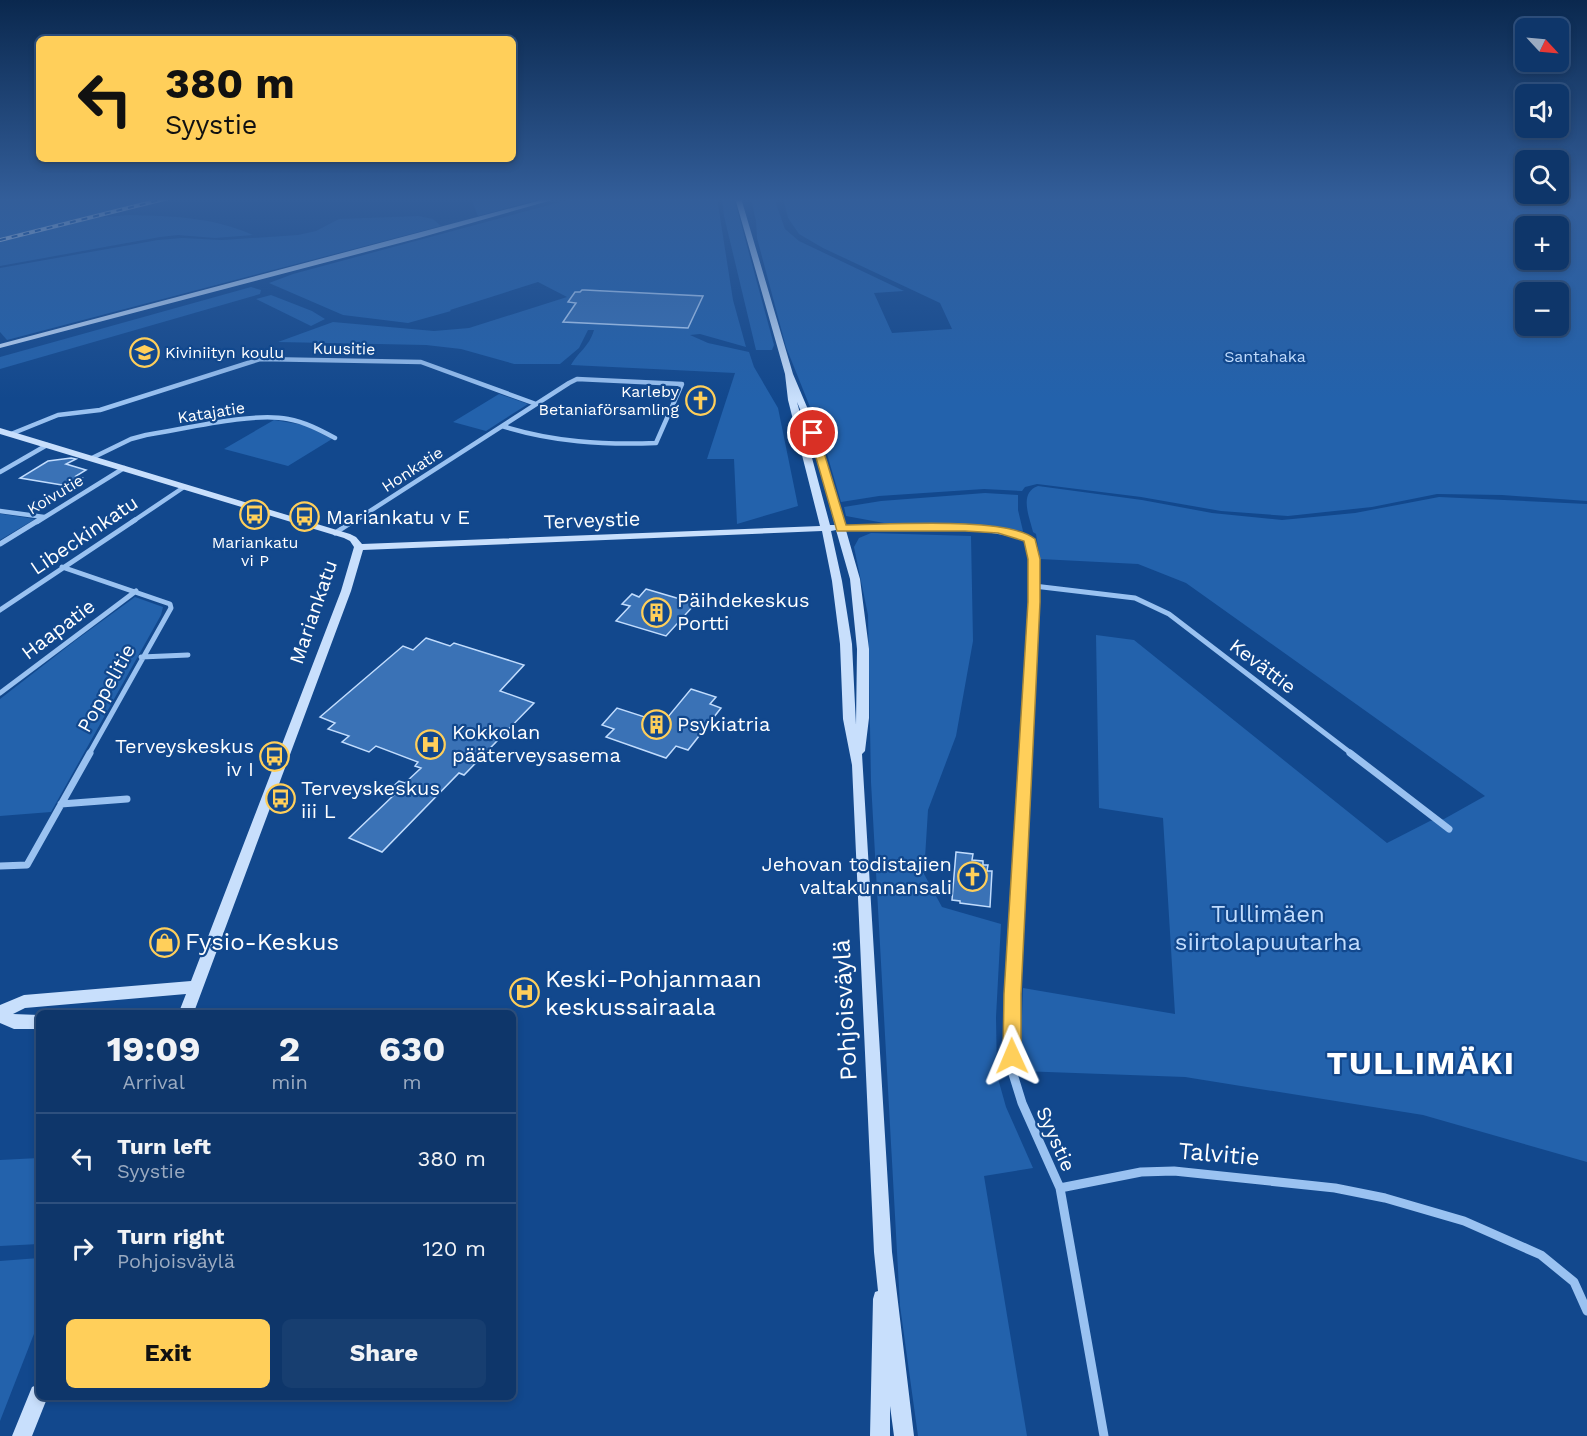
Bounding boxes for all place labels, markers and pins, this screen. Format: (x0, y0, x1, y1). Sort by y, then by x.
school or university icon: Kiviniityn koulu (128, 336, 160, 368)
place label: Kiviniityn koulu (165, 343, 284, 362)
place label: Karleby Betaniaförsamling (539, 382, 680, 419)
church icon: Karleby Betaniaförsamling (684, 384, 716, 416)
pin (787, 407, 838, 458)
bus stop icon: Mariankatu vi P (239, 498, 271, 530)
bus stop icon: Mariankatu v E (289, 501, 321, 533)
place label: Mariankatu v E (326, 505, 470, 529)
place label: Mariankatu vi P (212, 533, 298, 570)
place label: Päihdekeskus Portti (677, 588, 810, 635)
building icon: Päihdekeskus Portti (640, 596, 672, 628)
building icon: Psykiatria (640, 708, 672, 740)
place label: Psykiatria (677, 712, 770, 736)
place label: Kokkolan pääterveysasema (452, 720, 621, 767)
hospital icon: Kokkolan pääterveysasema (415, 728, 447, 760)
place label: Terveyskeskus iv I (115, 734, 254, 781)
bus stop icon: Terveyskeskus iv I (259, 741, 291, 773)
place label: Terveyskeskus iii L (301, 776, 440, 823)
bus stop icon: Terveyskeskus iii L (264, 783, 296, 815)
place label: Jehovan todistajien valtakunnansali (762, 852, 952, 899)
church icon: Jehovan todistajien valtakunnansali (957, 860, 989, 892)
shop icon: Fysio-Keskus (148, 926, 180, 958)
place label: Fysio-Keskus (185, 928, 339, 956)
place label: Keski-Pohjanmaan keskussairaala (545, 965, 762, 1021)
hospital icon: Keski-Pohjanmaan keskussairaala (508, 977, 540, 1009)

